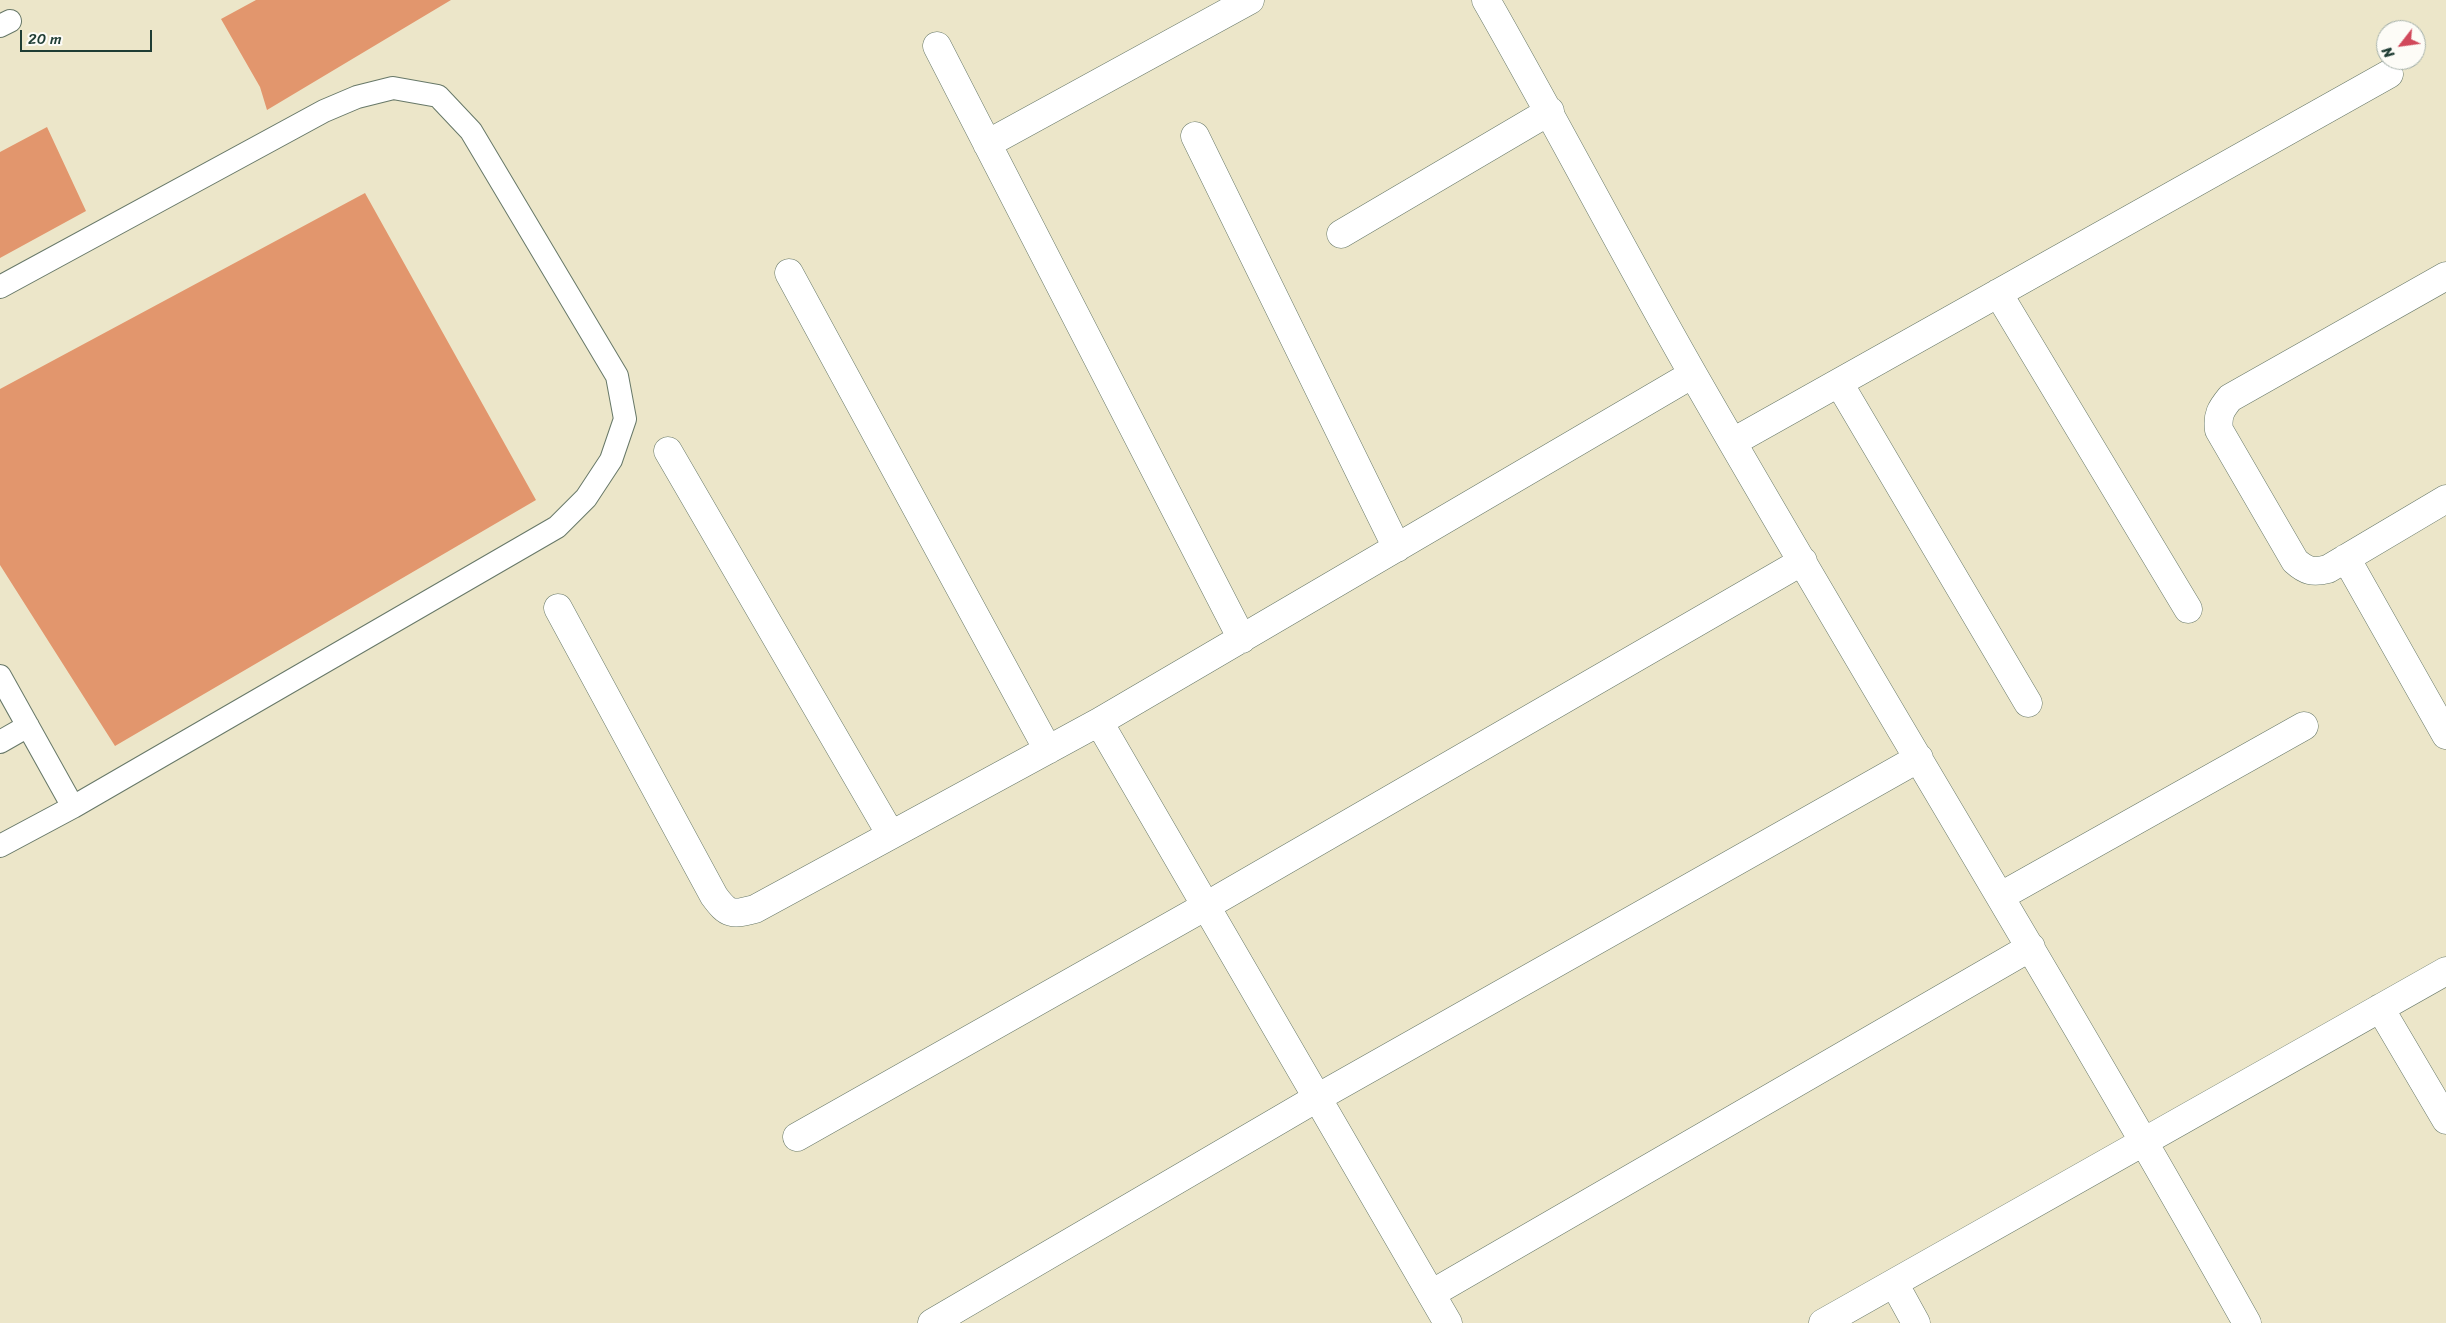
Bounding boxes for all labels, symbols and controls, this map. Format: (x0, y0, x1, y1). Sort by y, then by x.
scale bar (22, 20, 155, 52)
north arrow (2376, 20, 2426, 70)
text: 20 m (28, 26, 62, 52)
text: N (2375, 42, 2402, 63)

